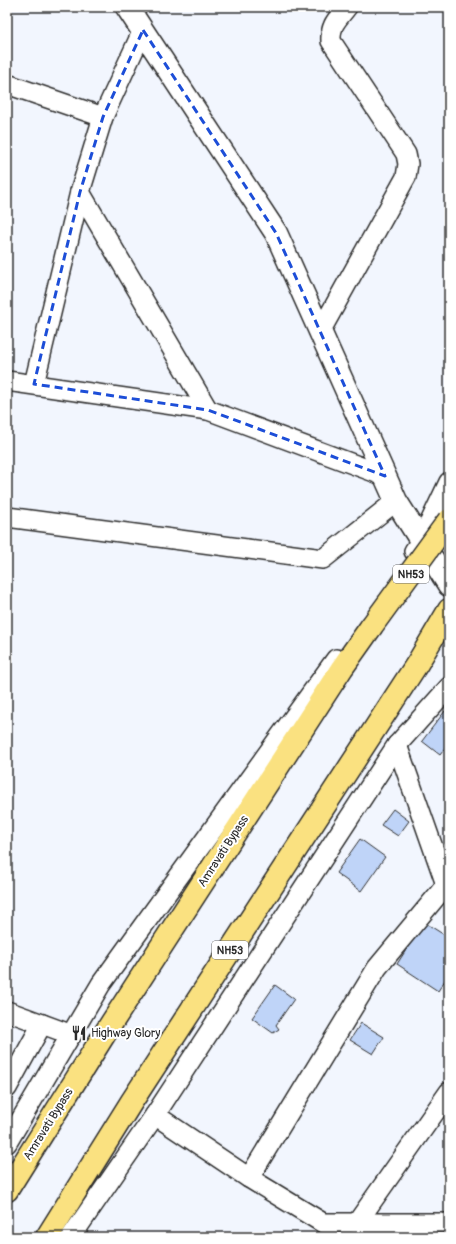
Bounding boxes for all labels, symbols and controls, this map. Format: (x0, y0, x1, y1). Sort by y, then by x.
road number: NH53 (393, 565, 429, 583)
street label: Amravati Bypass (195, 812, 252, 890)
road number: NH53 (212, 941, 248, 959)
restaurant icon: Highway Glory (70, 1024, 88, 1042)
place label: Highway Glory (91, 1026, 160, 1041)
street label: Amravati Bypass (20, 1085, 77, 1163)

